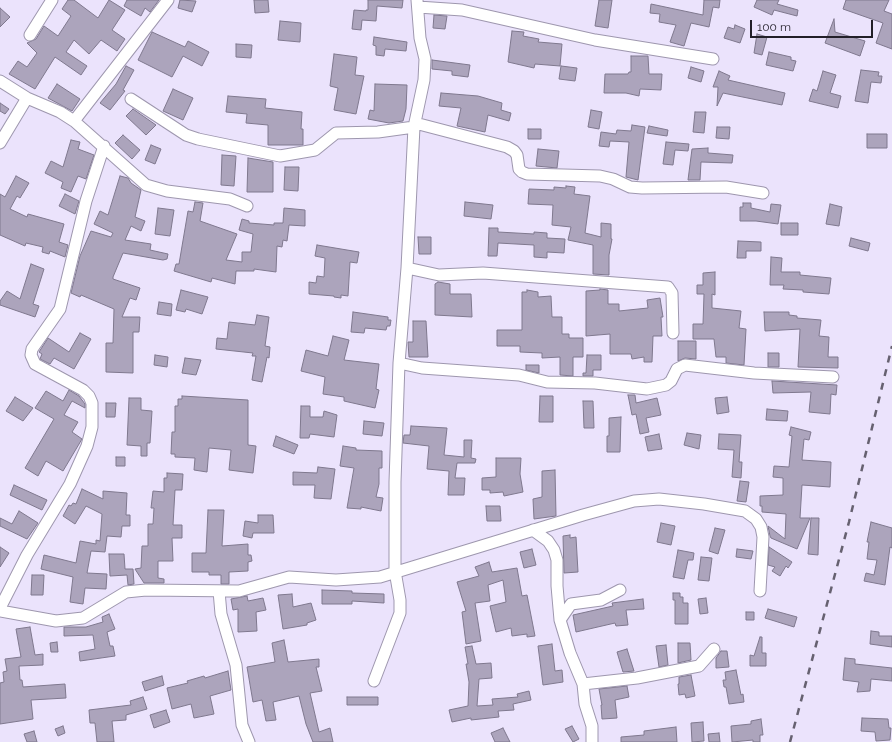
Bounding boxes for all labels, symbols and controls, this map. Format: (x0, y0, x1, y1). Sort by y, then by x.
scale bar (752, 12, 875, 38)
text: 100 m (757, 20, 791, 34)

